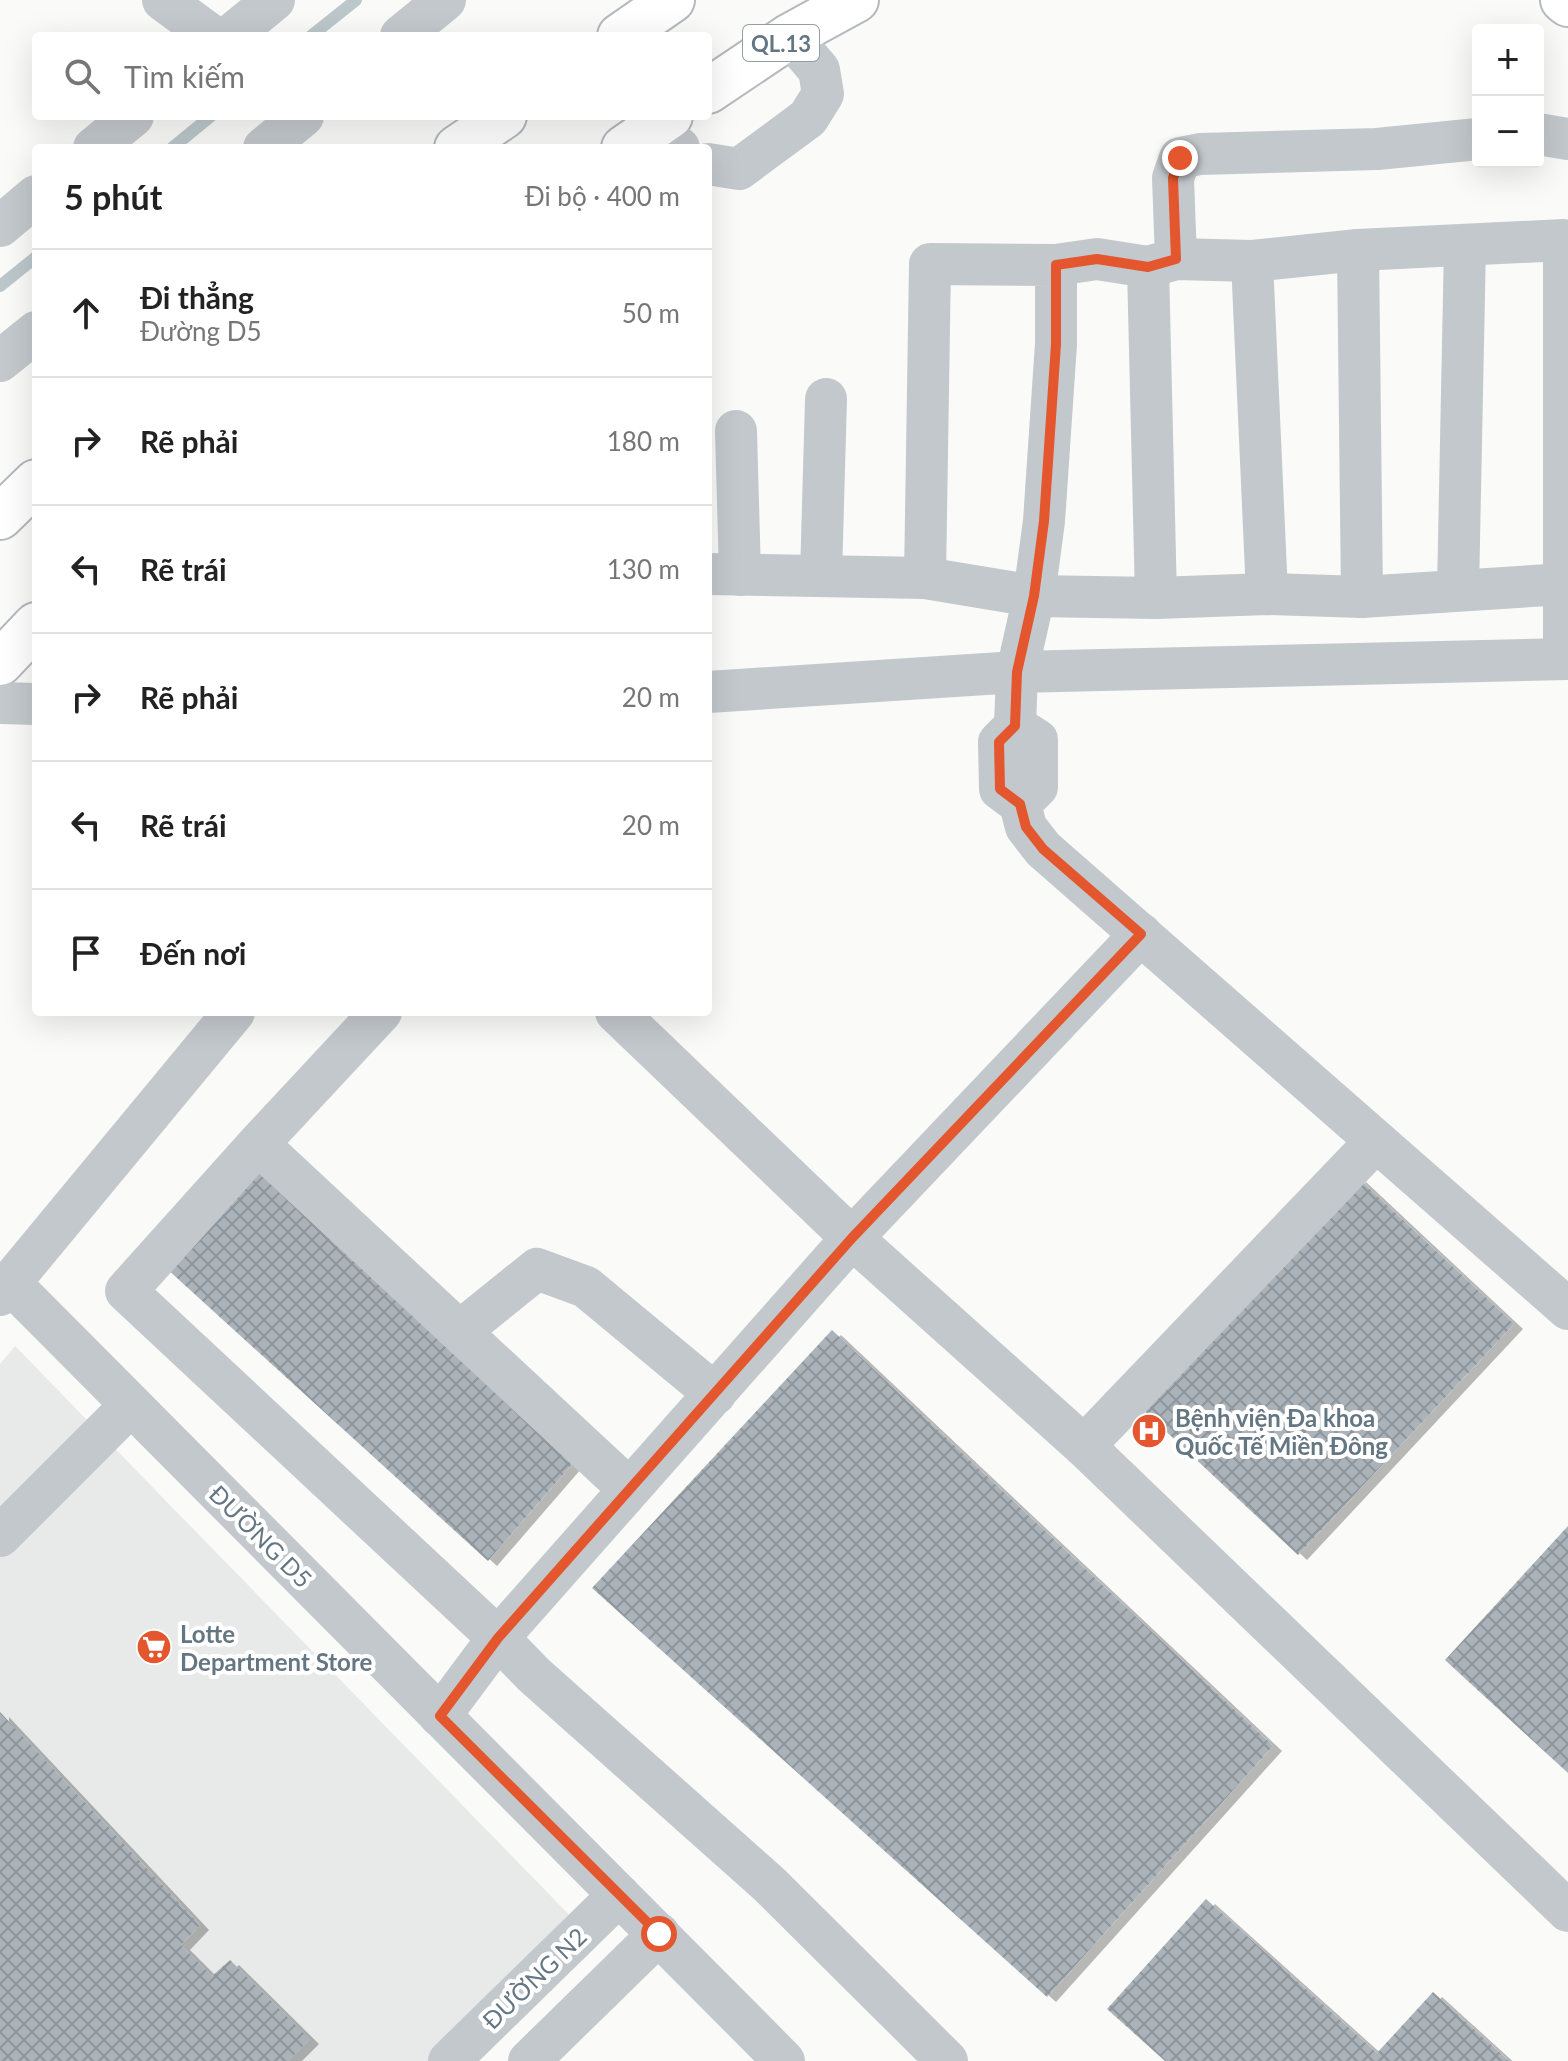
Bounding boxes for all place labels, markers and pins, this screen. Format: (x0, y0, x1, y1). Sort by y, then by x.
place label: Bệnh viện Đa khoa Quốc Tế Miền Đông (1175, 1403, 1388, 1460)
hospital icon: Bệnh viện Đa khoa Quốc Tế Miền Đông (1130, 1412, 1168, 1450)
place label: Lotte Department Store (180, 1619, 373, 1676)
supermarket icon: Lotte Department Store (135, 1628, 173, 1666)

